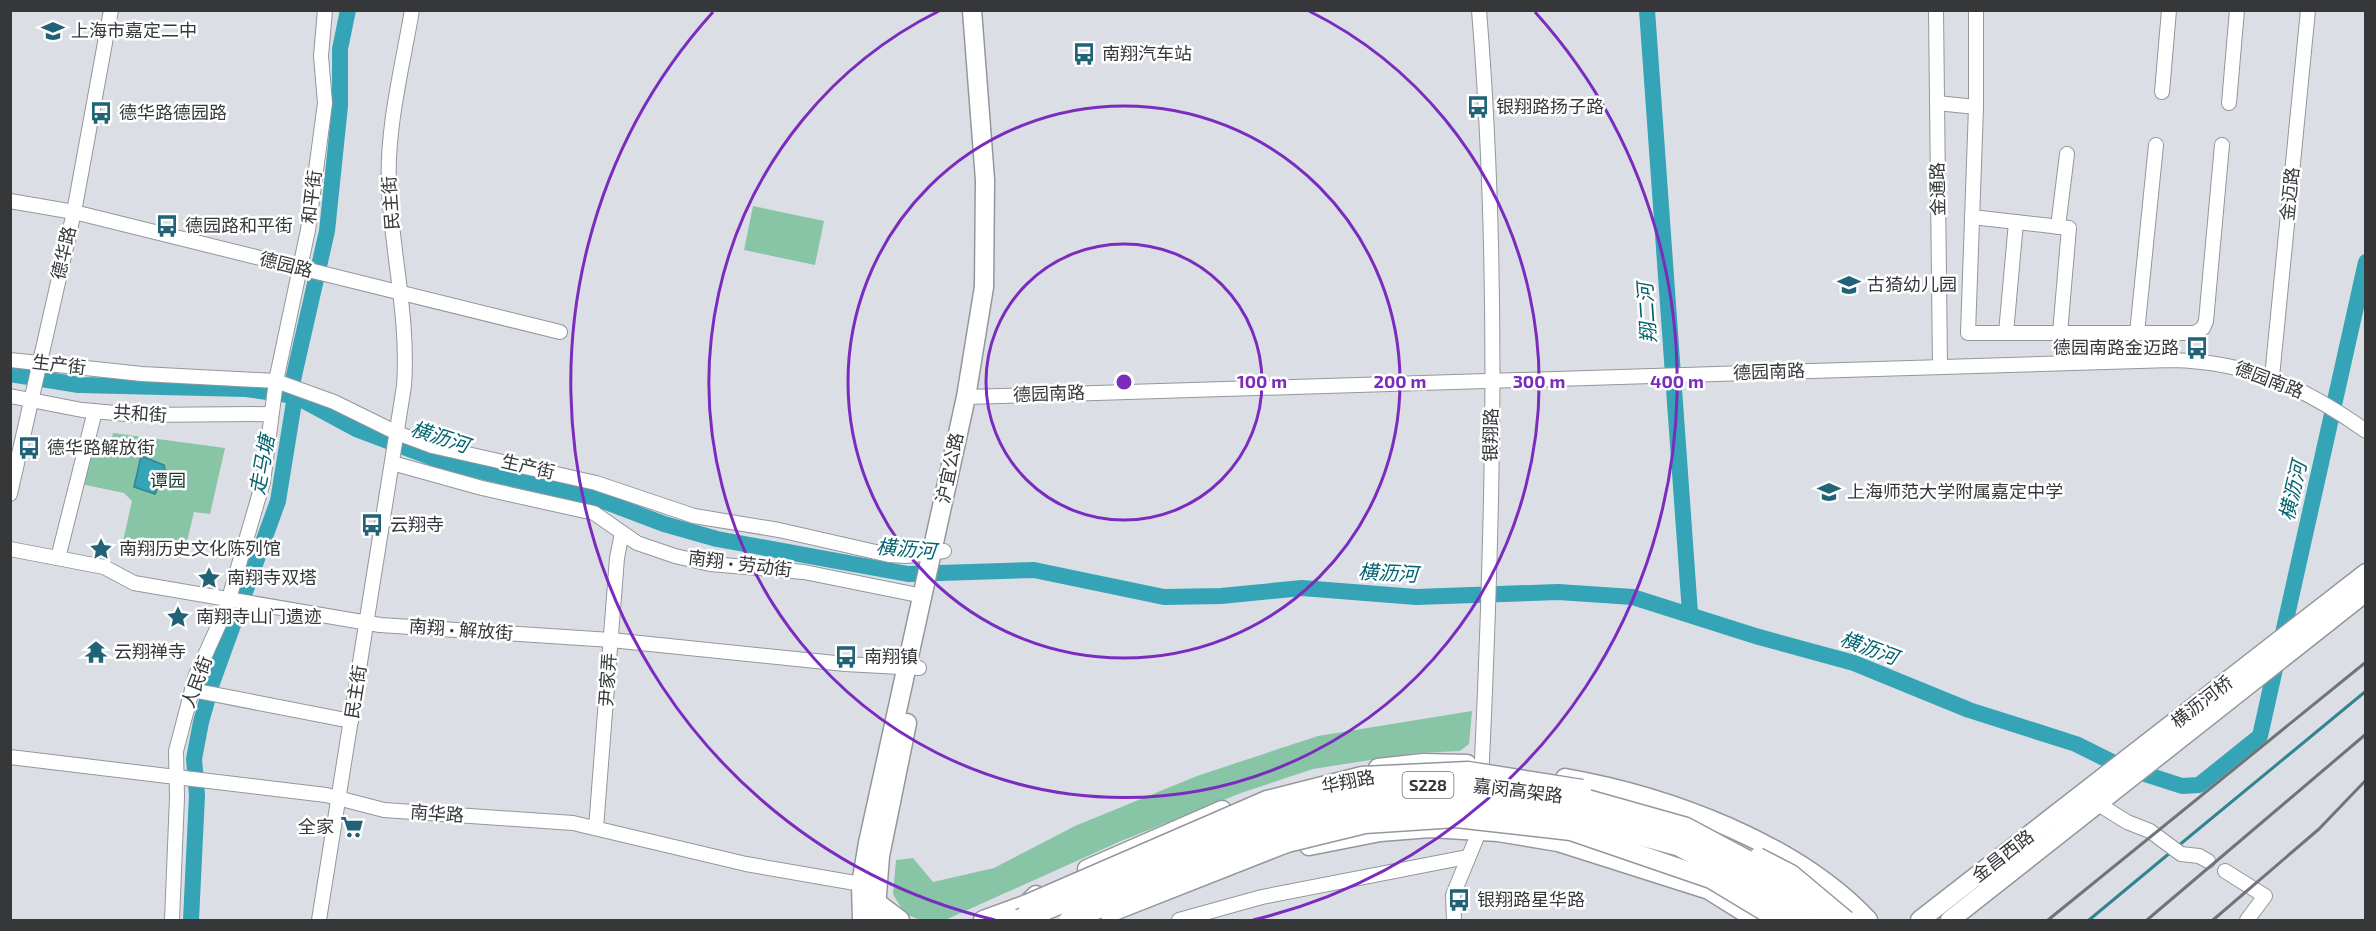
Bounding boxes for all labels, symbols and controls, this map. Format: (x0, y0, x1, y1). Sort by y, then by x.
school or university icon: 上海市嘉定二中 (40, 18, 66, 44)
place label: 上海市嘉定二中 (71, 19, 197, 41)
bus stop icon: 南翔汽车站 (1071, 41, 1097, 67)
place label: 南翔汽车站 (1102, 42, 1192, 64)
bus stop icon: 银翔路扬子路 (1465, 94, 1491, 120)
place label: 银翔路扬子路 (1496, 95, 1604, 117)
bus stop icon: 德华路德园路 (88, 100, 114, 126)
place label: 德华路德园路 (119, 101, 227, 123)
street label: 金通路 (1926, 162, 1948, 216)
street label: 金迈路 (2275, 166, 2303, 222)
street label: 和平街 (297, 169, 325, 225)
street label: 民主街 (377, 175, 403, 231)
bus stop icon: 德园路和平街 (154, 213, 180, 239)
place label: 德园路和平街 (185, 214, 293, 236)
street label: 德华路 (46, 224, 80, 282)
street label: 德园路 (257, 247, 315, 281)
school or university icon: 古猗幼儿园 (1836, 272, 1862, 298)
place label: 古猗幼儿园 (1867, 273, 1957, 295)
water label: 翔二河 (1632, 278, 1660, 344)
bus stop icon: 德园南路金迈路 (2184, 335, 2210, 361)
place label: 德园南路金迈路 (2053, 336, 2179, 358)
street label: 生产街 (31, 350, 87, 378)
street label: 德园南路 (2232, 356, 2307, 402)
street label: 德园南路 (1733, 359, 1805, 383)
text: 100 m (1237, 370, 1287, 392)
text: 200 m (1374, 370, 1426, 392)
text: 300 m (1513, 370, 1565, 392)
text: 400 m (1650, 370, 1704, 392)
centre of rings (1114, 372, 1134, 392)
street label: 德园南路 (1013, 381, 1085, 405)
street label: 共和街 (112, 400, 168, 426)
street label: 银翔路 (1479, 408, 1501, 462)
water label: 横沥河 (408, 415, 476, 458)
water label: 走马塘 (244, 430, 279, 496)
street label: 沪宜公路 (931, 430, 967, 505)
bus stop icon: 德华路解放街 (16, 435, 42, 461)
place label: 德华路解放街 (47, 436, 155, 458)
street label: 生产街 (499, 449, 557, 483)
water label: 横沥河 (2274, 455, 2311, 523)
park label: 谭园 (150, 469, 186, 491)
school or university icon: 上海师范大学附属嘉定中学 (1816, 479, 1842, 505)
place label: 上海师范大学附属嘉定中学 (1847, 480, 2063, 502)
bus stop icon: 云翔寺 (359, 512, 385, 538)
place label: 云翔寺 (390, 513, 444, 535)
water label: 横沥河 (875, 533, 941, 563)
place icon: 南翔历史文化陈列馆 (88, 536, 114, 562)
place label: 南翔历史文化陈列馆 (119, 537, 281, 559)
street label: 南翔 • 劳动街 (687, 546, 793, 580)
water label: 横沥河 (1357, 558, 1423, 586)
place icon: 南翔寺双塔 (196, 565, 222, 591)
place label: 南翔寺双塔 (227, 566, 317, 588)
place icon: 南翔寺山门遗迹 (165, 604, 191, 630)
place label: 南翔寺山门遗迹 (196, 605, 322, 627)
street label: 南翔 • 解放街 (408, 614, 514, 644)
water label: 横沥河 (1837, 626, 1905, 670)
temple icon: 云翔禅寺 (83, 639, 109, 665)
place label: 云翔禅寺 (114, 640, 186, 662)
bus stop icon: 南翔镇 (833, 644, 859, 670)
place label: 南翔镇 (864, 645, 918, 667)
street label: 人民街 (176, 652, 216, 711)
street label: 尹家弄 (594, 652, 620, 708)
street label: 民主街 (340, 663, 370, 720)
street label: 横沥河桥 (2166, 670, 2237, 732)
street label: 华翔路 (1319, 765, 1376, 797)
road number: S228 (1402, 772, 1454, 798)
street label: 嘉闵高架路 (1472, 774, 1564, 806)
street label: 南华路 (409, 800, 465, 826)
supermarket icon: 全家 (339, 814, 365, 840)
place label: 全家 (298, 815, 334, 837)
street label: 金昌西路 (1967, 824, 2038, 886)
bus stop icon: 银翔路星华路 (1446, 887, 1472, 913)
place label: 银翔路星华路 (1477, 888, 1585, 910)

